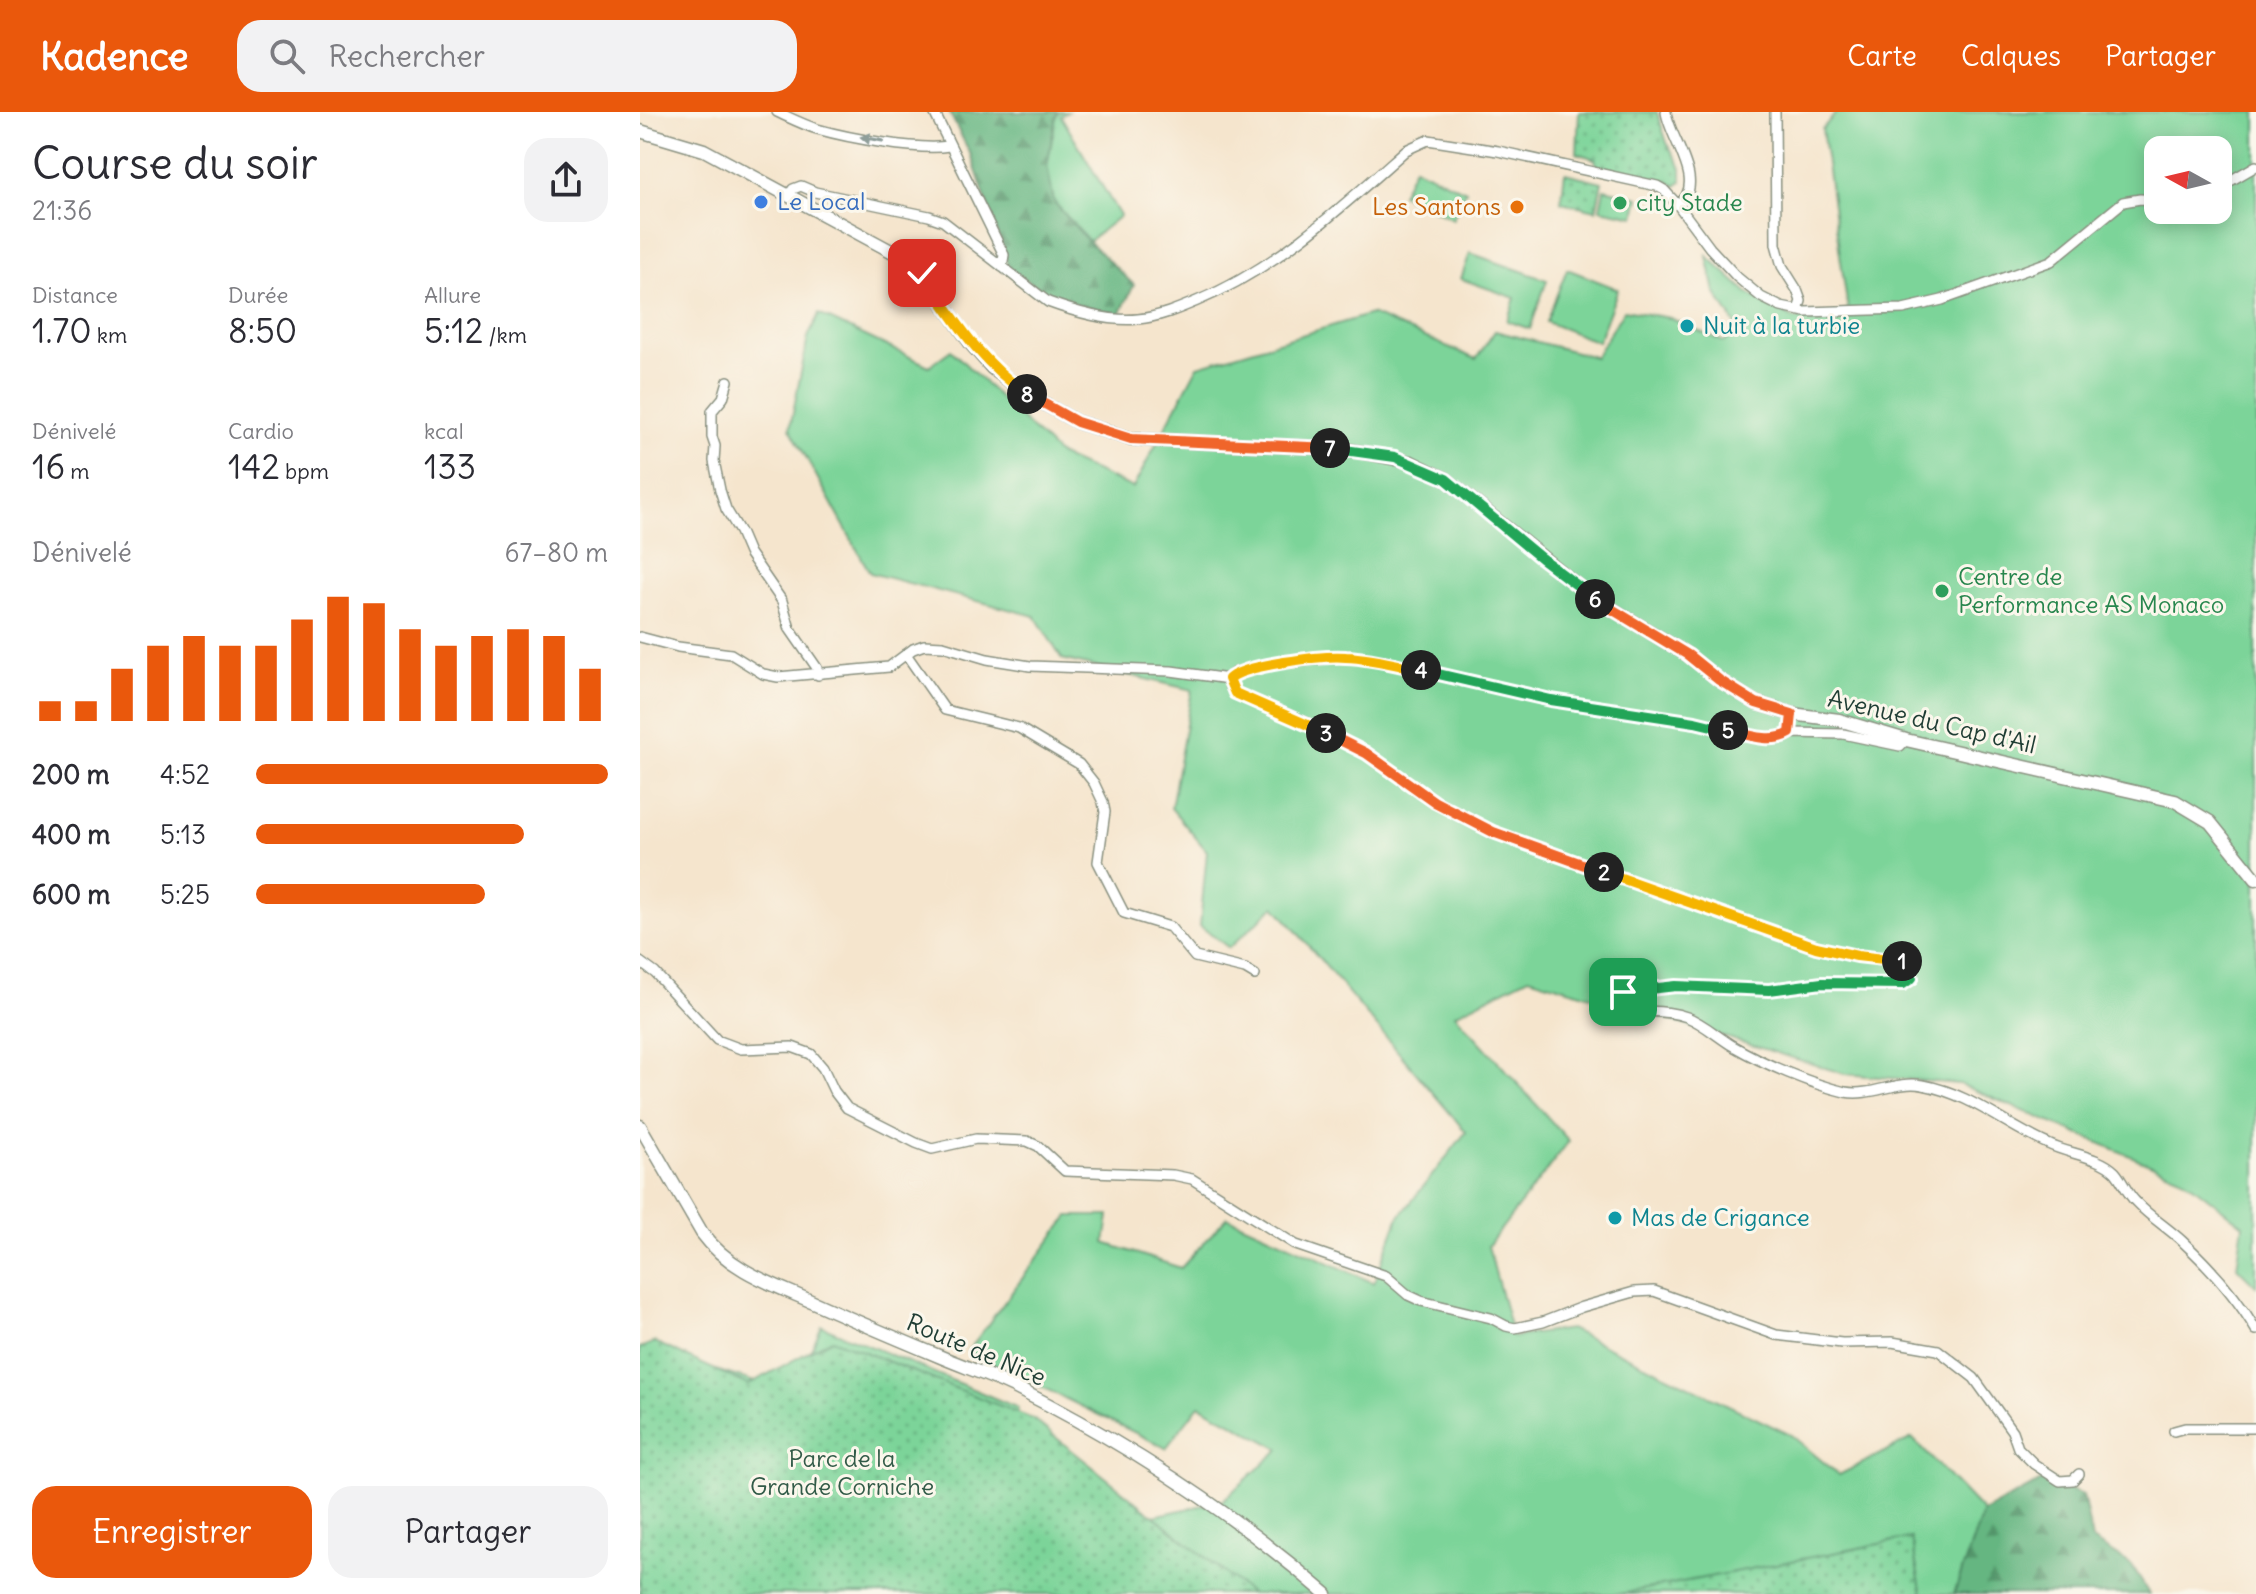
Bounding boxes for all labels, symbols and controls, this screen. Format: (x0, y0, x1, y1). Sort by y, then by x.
search box (237, 20, 797, 92)
text: Kadence (40, 33, 189, 80)
icon: search (265, 34, 309, 78)
text: Rechercher (329, 37, 485, 75)
text: Carte (1847, 38, 1917, 74)
text: Calques (1961, 38, 2061, 74)
text: Partager (2105, 38, 2216, 74)
one-way arrow (859, 132, 884, 144)
text: Course du soir (32, 136, 318, 191)
north arrow (2144, 136, 2232, 224)
map controls (2144, 136, 2232, 224)
button: share (524, 138, 608, 222)
place label: Le Local (777, 186, 865, 216)
place label: city Stade (1636, 187, 1743, 217)
place label: Les Santons (1372, 191, 1501, 221)
marker: Le Local (752, 193, 770, 211)
text: 21:36 (32, 194, 92, 227)
marker: city Stade (1611, 194, 1629, 212)
marker: Les Santons (1508, 198, 1526, 216)
pin (888, 239, 956, 307)
icon: check (900, 251, 944, 295)
text: Distance (32, 281, 118, 309)
text: Durée (228, 281, 288, 309)
text: Allure (424, 281, 481, 309)
text: 1.70 (32, 309, 92, 352)
text: 8:50 (228, 309, 297, 352)
text: 5:12 (424, 309, 483, 352)
place label: Nuit à la turbie (1703, 310, 1860, 340)
marker: Nuit à la turbie (1678, 317, 1696, 335)
text: km (92, 321, 127, 349)
text: /km (483, 321, 527, 349)
pin: 8 (1007, 374, 1047, 414)
text: 8 (1021, 380, 1033, 408)
text: Dénivelé (32, 417, 116, 445)
text: Cardio (228, 417, 294, 445)
text: kcal (424, 417, 464, 445)
pin: 7 (1310, 428, 1350, 468)
text: 7 (1325, 434, 1335, 462)
text: 16 (32, 445, 65, 488)
text: 142 (228, 445, 280, 488)
text: 133 (424, 445, 476, 488)
text: m (65, 457, 90, 485)
text: bpm (280, 457, 329, 485)
text: Dénivelé (32, 536, 132, 569)
text: 67–80 m (504, 536, 608, 569)
place label: Centre de Performance AS Monaco (1958, 561, 2224, 619)
pin: 6 (1575, 579, 1615, 619)
marker: Centre de Performance AS Monaco (1933, 582, 1951, 600)
text: 6 (1589, 585, 1601, 613)
pin: 4 (1401, 650, 1441, 690)
text: 4 (1415, 656, 1427, 684)
street label: Avenue du Cap d'Ail (1825, 682, 2039, 760)
pin: 5 (1708, 710, 1748, 750)
pin: 3 (1306, 713, 1346, 753)
text: 5 (1722, 716, 1734, 744)
text: 3 (1320, 719, 1332, 747)
text: 200 m (32, 758, 109, 791)
text: 4:52 (160, 758, 210, 791)
text: 400 m (32, 818, 110, 851)
text: 5:13 (160, 818, 206, 851)
pin: 2 (1584, 852, 1624, 892)
text: 2 (1598, 858, 1610, 886)
text: 600 m (32, 878, 110, 911)
text: 5:25 (160, 878, 210, 911)
pin: 1 (1882, 941, 1922, 981)
text: 1 (1898, 947, 1906, 975)
pin (1589, 958, 1657, 1026)
icon: arrive (1601, 970, 1645, 1014)
place label: Mas de Crigance (1631, 1202, 1810, 1232)
marker: Mas de Crigance (1606, 1209, 1624, 1227)
street label: Route de Nice (902, 1306, 1050, 1392)
park label: Parc de la Grande Corniche (750, 1443, 934, 1501)
button: Enregistrer (32, 1486, 312, 1578)
button: Partager (328, 1486, 608, 1578)

